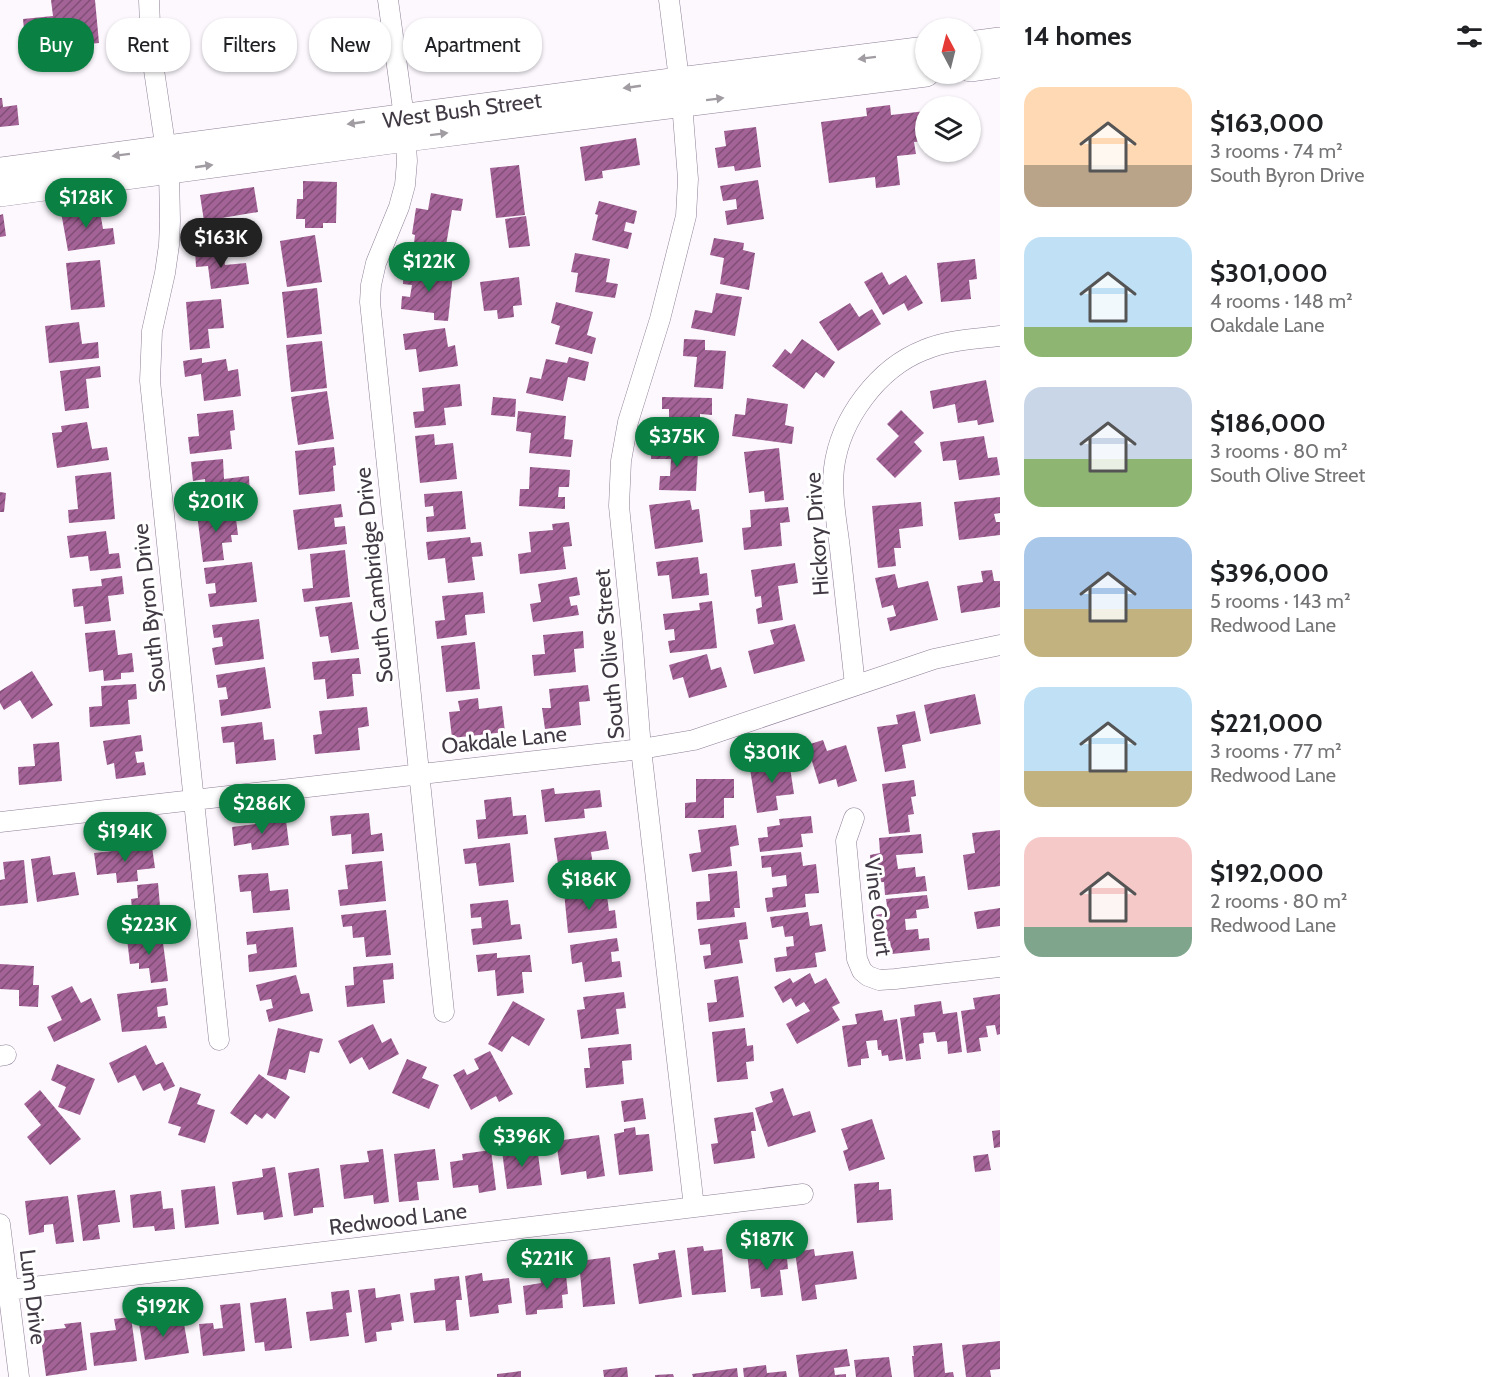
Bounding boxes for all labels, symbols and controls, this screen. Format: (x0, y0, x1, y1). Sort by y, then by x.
chip: Buy (18, 18, 94, 72)
chip: Rent (106, 18, 190, 72)
chip: Filters (202, 18, 297, 72)
chip: New (309, 18, 391, 72)
chip: Apartment (403, 18, 542, 72)
north arrow (915, 18, 981, 84)
map controls (915, 18, 981, 162)
text: 14 homes (1024, 20, 1132, 52)
icon: filters (1453, 20, 1486, 53)
one-way arrow (858, 53, 877, 62)
one-way arrow (623, 82, 642, 91)
street label: West Bush Street (381, 86, 544, 134)
one-way arrow (706, 94, 725, 103)
button: layers (915, 96, 981, 162)
text: $163,000 (1210, 107, 1324, 139)
icon: home (1072, 111, 1144, 183)
one-way arrow (346, 119, 365, 128)
one-way arrow (429, 129, 448, 139)
text: 3 rooms · 74 m² (1210, 139, 1343, 163)
one-way arrow (111, 150, 130, 160)
one-way arrow (194, 161, 213, 170)
text: South Byron Drive (1210, 163, 1364, 187)
pin: $128K (44, 178, 128, 229)
text: $128K (59, 185, 113, 209)
pin: $163K (179, 218, 263, 269)
text: $163K (194, 225, 248, 249)
pin: $122K (387, 242, 471, 293)
text: $122K (403, 249, 455, 273)
text: $301,000 (1210, 257, 1328, 289)
icon: home (1072, 261, 1144, 333)
text: 4 rooms · 148 m² (1210, 289, 1353, 313)
text: Oakdale Lane (1210, 313, 1324, 337)
text: $186,000 (1210, 407, 1326, 439)
icon: home (1072, 411, 1144, 483)
pin: $375K (635, 417, 719, 468)
text: $375K (649, 424, 705, 448)
text: 3 rooms · 80 m² (1210, 439, 1348, 463)
text: South Olive Street (1210, 463, 1365, 487)
street label: South Cambridge Drive (349, 466, 399, 684)
street label: Hickory Drive (799, 471, 835, 597)
pin: $201K (174, 482, 258, 533)
text: $201K (188, 489, 244, 513)
street label: South Byron Drive (127, 522, 171, 694)
text: $396,000 (1210, 557, 1329, 589)
icon: home (1072, 561, 1144, 633)
street label: South Olive Street (588, 567, 630, 740)
text: 5 rooms · 143 m² (1210, 589, 1351, 613)
text: Redwood Lane (1210, 613, 1336, 637)
text: $221,000 (1210, 707, 1323, 739)
icon: home (1072, 711, 1144, 783)
street label: Oakdale Lane (440, 720, 568, 760)
pin: $301K (730, 733, 814, 784)
text: 3 rooms · 77 m² (1210, 739, 1342, 763)
text: $301K (744, 740, 800, 764)
text: Redwood Lane (1210, 763, 1336, 787)
pin: $286K (220, 784, 304, 835)
text: $286K (233, 791, 291, 815)
pin: $194K (83, 812, 167, 863)
text: $194K (97, 819, 153, 843)
street label: Vine Court (859, 856, 897, 958)
text: $192,000 (1210, 857, 1324, 889)
pin: $186K (547, 860, 631, 911)
icon: home (1072, 861, 1144, 933)
text: $186K (562, 867, 616, 891)
text: 2 rooms · 80 m² (1210, 889, 1347, 913)
pin: $223K (107, 905, 191, 956)
text: $223K (121, 912, 177, 936)
text: Redwood Lane (1210, 913, 1336, 937)
pin: $396K (480, 1117, 564, 1168)
text: $396K (493, 1124, 551, 1148)
street label: Redwood Lane (328, 1197, 468, 1241)
pin: $187K (725, 1220, 809, 1271)
text: $187K (740, 1227, 794, 1251)
pin: $221K (505, 1239, 589, 1290)
text: $221K (521, 1246, 573, 1270)
street label: Lum Drive (14, 1248, 52, 1346)
pin: $192K (121, 1287, 205, 1338)
text: $192K (136, 1294, 190, 1318)

